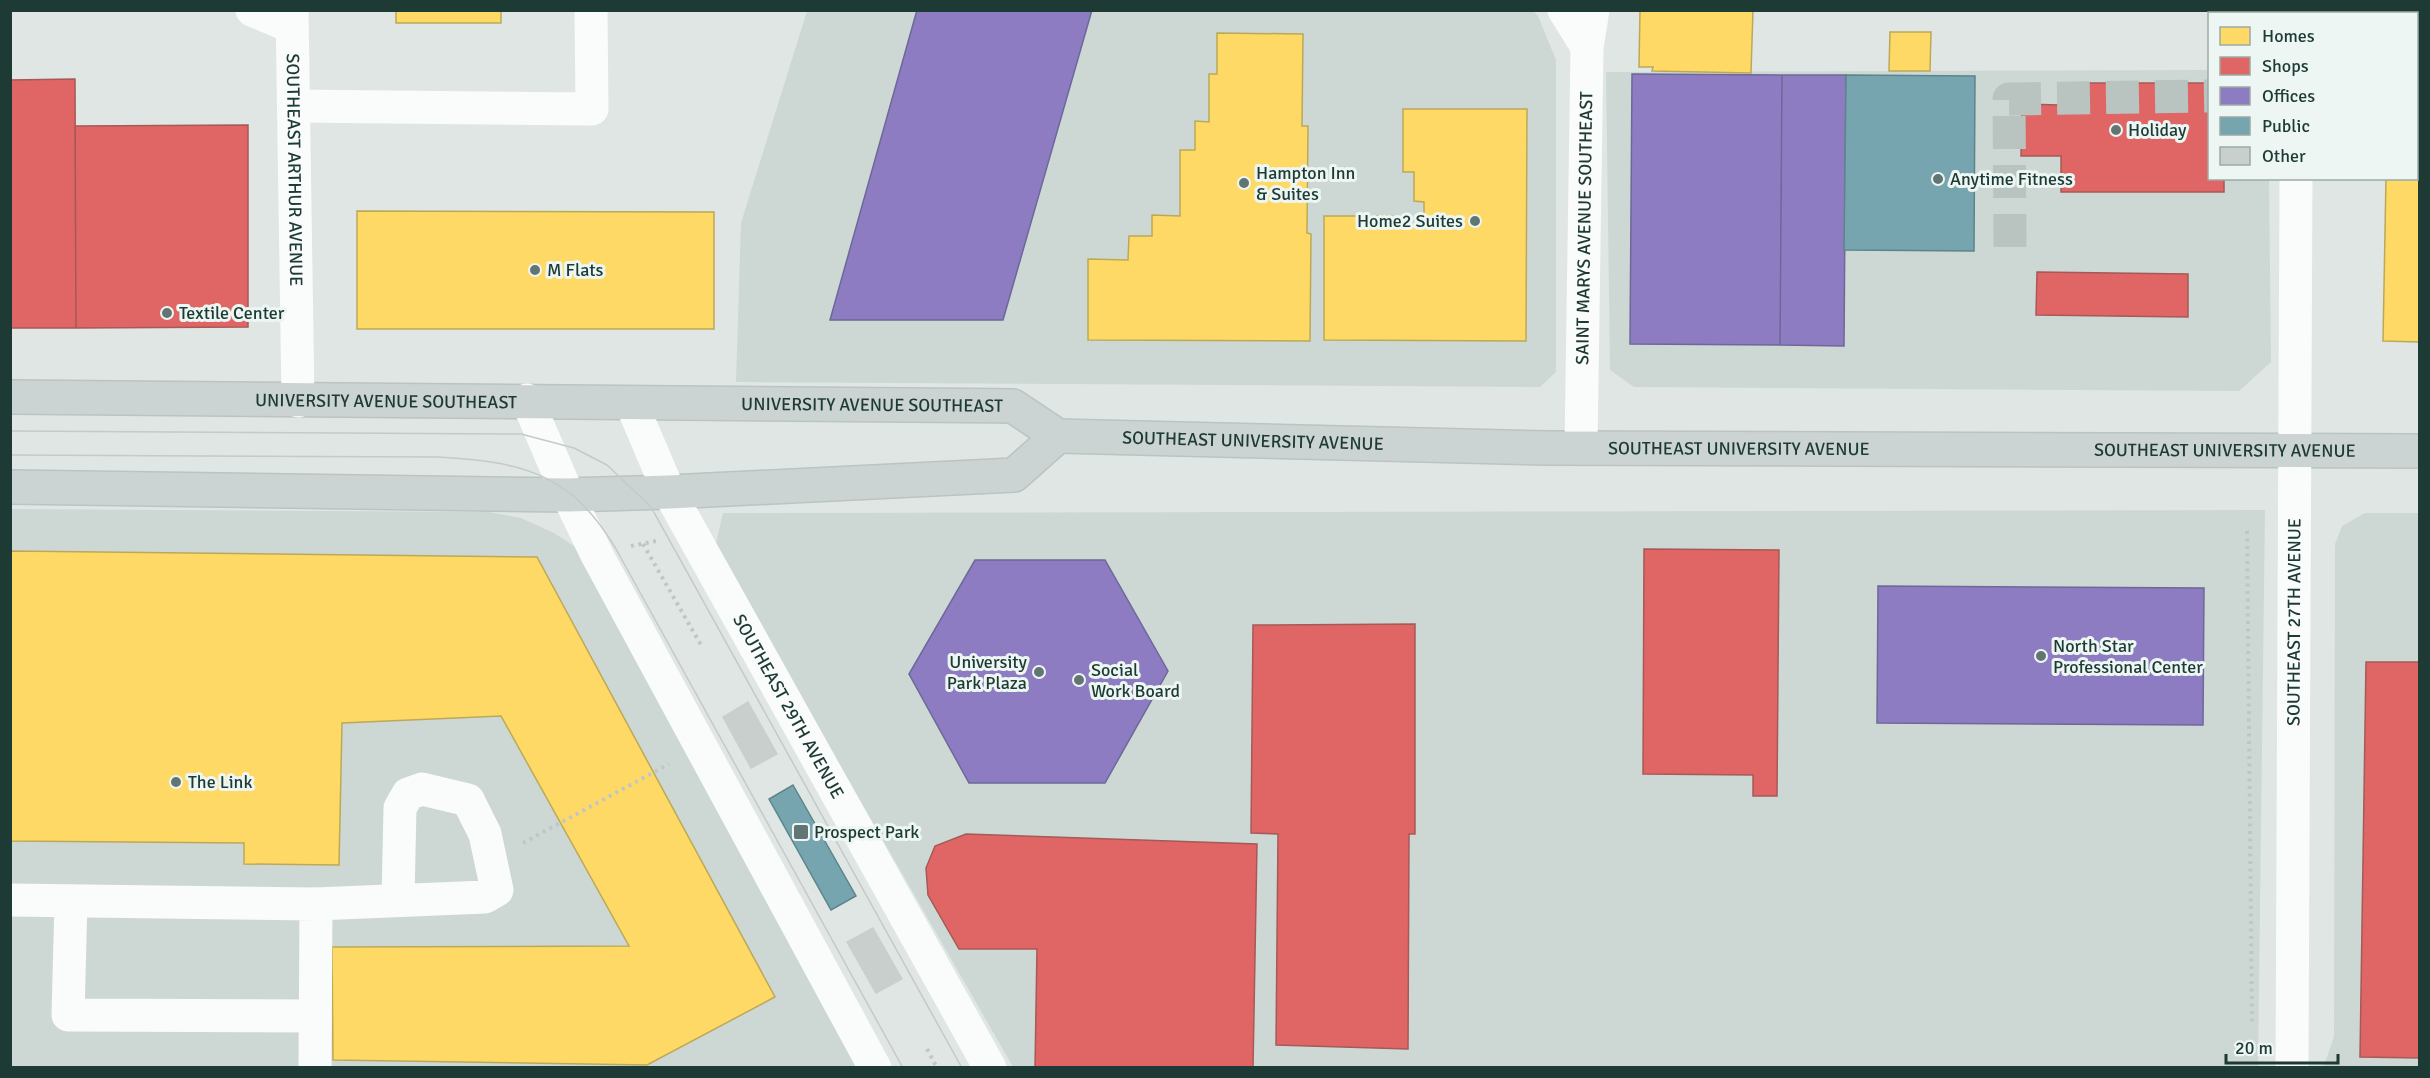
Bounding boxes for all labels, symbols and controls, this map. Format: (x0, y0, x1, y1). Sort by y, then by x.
legend (2208, 12, 2418, 180)
text: Homes (2262, 25, 2315, 47)
street label: SOUTHEAST ARTHUR AVENUE (282, 53, 307, 287)
text: Shops (2262, 55, 2309, 77)
text: Offices (2262, 85, 2315, 107)
street label: SAINT MARYS AVENUE SOUTHEAST (1571, 91, 1597, 365)
text: Public (2262, 115, 2310, 137)
place label: Holiday (2128, 119, 2187, 141)
marker: Holiday (2109, 123, 2123, 137)
text: Other (2262, 145, 2306, 167)
place label: Hampton Inn & Suites (1256, 162, 1355, 205)
place label: Anytime Fitness (1950, 168, 2073, 190)
marker: Anytime Fitness (1931, 172, 1945, 186)
marker: Hampton Inn & Suites (1237, 176, 1251, 190)
place label: Home2 Suites (1357, 210, 1463, 232)
marker: Home2 Suites (1468, 214, 1482, 228)
place label: M Flats (547, 259, 603, 281)
marker: M Flats (528, 263, 542, 277)
place label: Textile Center (179, 302, 285, 324)
marker: Textile Center (160, 306, 174, 320)
street label: UNIVERSITY AVENUE SOUTHEAST (255, 389, 517, 413)
street label: UNIVERSITY AVENUE SOUTHEAST (741, 393, 1003, 417)
street label: SOUTHEAST UNIVERSITY AVENUE (1122, 427, 1384, 455)
street label: SOUTHEAST UNIVERSITY AVENUE (1608, 437, 1870, 460)
street label: SOUTHEAST UNIVERSITY AVENUE (2094, 439, 2356, 462)
street label: SOUTHEAST 27TH AVENUE (2283, 518, 2305, 726)
street label: SOUTHEAST 29TH AVENUE (728, 610, 849, 803)
place label: North Star Professional Center (2053, 635, 2203, 678)
marker: North Star Professional Center (2034, 649, 2048, 663)
place label: University Park Plaza (947, 651, 1028, 694)
place label: Social Work Board (1091, 659, 1180, 702)
marker: University Park Plaza (1032, 665, 1046, 679)
marker: Social Work Board (1072, 673, 1086, 687)
place label: The Link (188, 771, 252, 793)
marker: The Link (169, 775, 183, 789)
place label: Prospect Park (814, 821, 919, 843)
marker: Prospect Park (792, 823, 810, 841)
scale bar (2226, 1027, 2338, 1065)
text: 20 m (2235, 1037, 2273, 1059)

